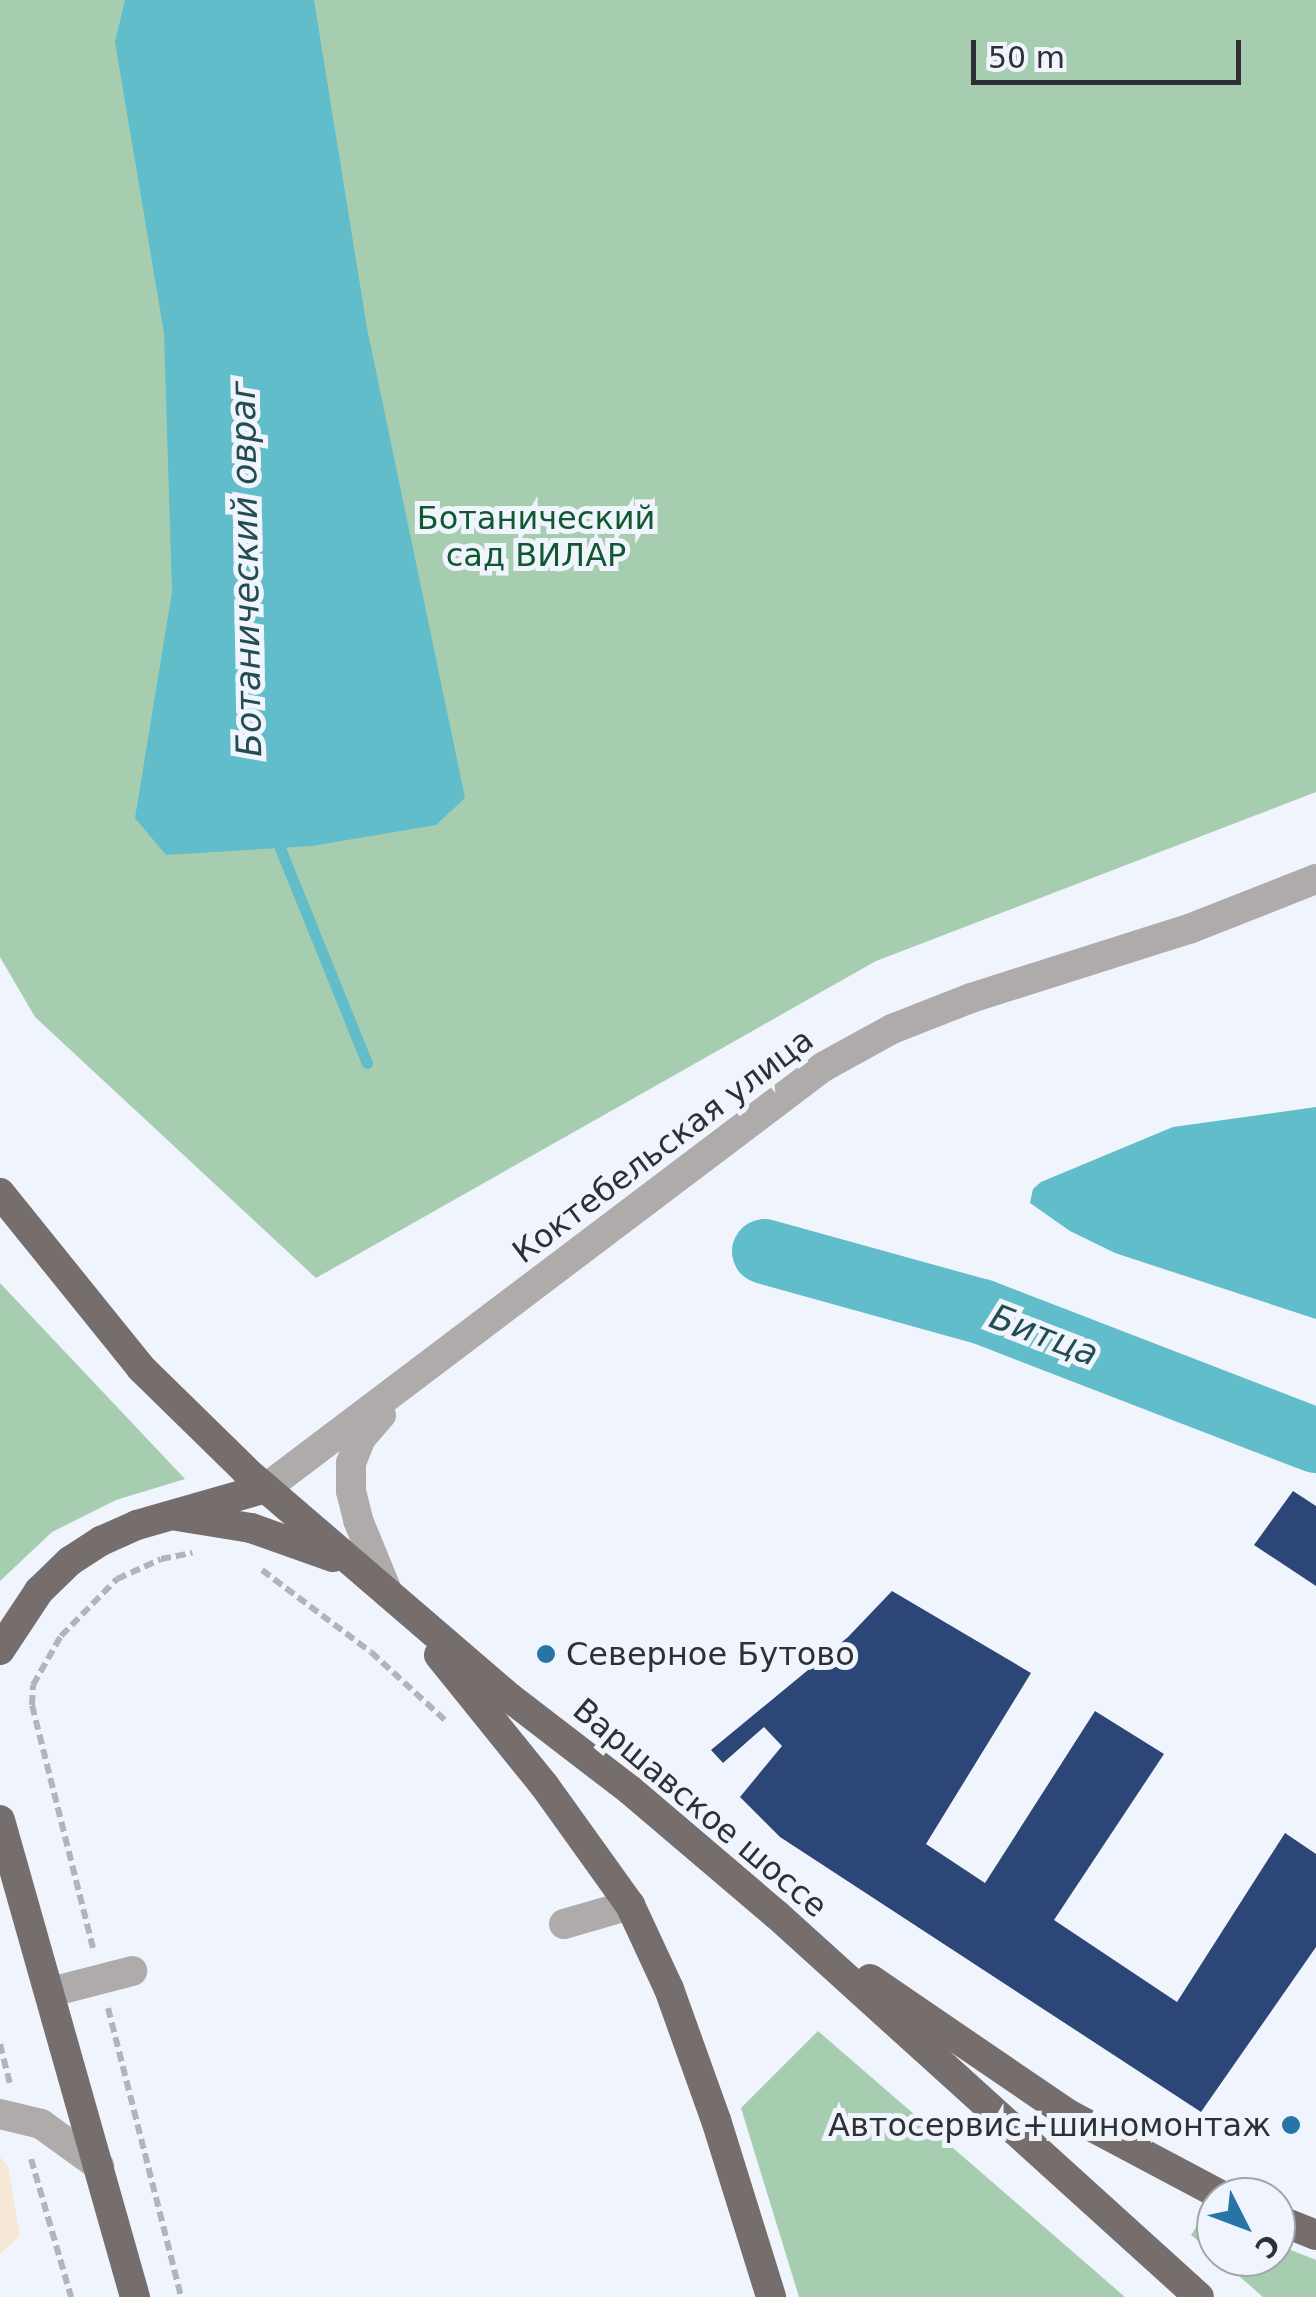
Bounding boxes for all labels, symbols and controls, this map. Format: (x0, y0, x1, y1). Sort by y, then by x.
scale bar (976, 20, 1246, 82)
text: 50 m (988, 40, 1065, 75)
water label: Ботанический овраг (222, 381, 270, 757)
park label: Ботанический сад ВИЛАР (417, 500, 655, 575)
street label: Коктебельская улица (505, 1020, 821, 1272)
water label: Битца (984, 1295, 1104, 1375)
place label: Северное Бутово (566, 1635, 855, 1673)
marker: Северное Бутово (535, 1643, 557, 1665)
street label: Варшавское шоссе (565, 1691, 835, 1925)
place label: Автосервис+шиномонтаж (828, 2106, 1271, 2144)
marker: Автосервис+шиномонтаж (1280, 2114, 1302, 2136)
north arrow (1196, 2177, 1296, 2277)
text: С (1248, 2227, 1286, 2265)

